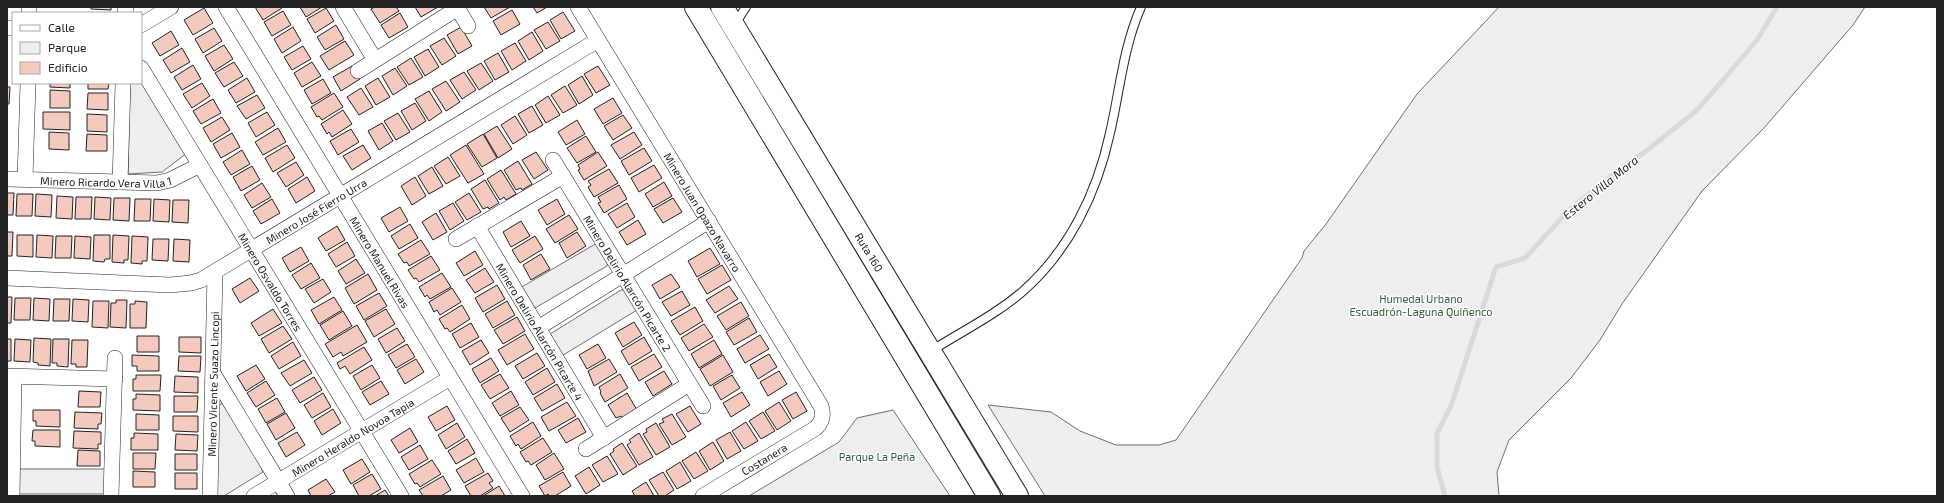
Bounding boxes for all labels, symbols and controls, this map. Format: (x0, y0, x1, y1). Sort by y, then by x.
legend (12, 12, 142, 84)
text: Calle (48, 20, 75, 34)
text: Parque (48, 40, 86, 54)
text: Edificio (48, 60, 88, 74)
street label: Minero Juan Opazo Navarro (662, 150, 744, 274)
water label: Estero Villa Mora (1559, 152, 1641, 222)
street label: Minero Ricardo Vera Villa 1 (40, 173, 173, 190)
street label: Minero José Fierro Urra (263, 175, 369, 246)
street label: Minero Delirio Alarcón Picarte 2 (581, 212, 674, 353)
street label: Minero Manuel Rivas (348, 214, 413, 310)
street label: Minero Osvaldo Torres (236, 230, 306, 333)
street label: Ruta 160 (853, 230, 886, 274)
street label: Minero Delirio Alarcón Picarte 4 (494, 260, 586, 403)
park label: Humedal Urbano Escuadrón-Laguna Quiñenco (1349, 292, 1493, 319)
street label: Minero Vicente Suazo Lincopi (204, 311, 221, 457)
street label: Minero Heraldo Novoa Tapia (289, 395, 416, 478)
street label: Costanera (739, 440, 789, 478)
park label: Parque La Peña (839, 450, 915, 463)

